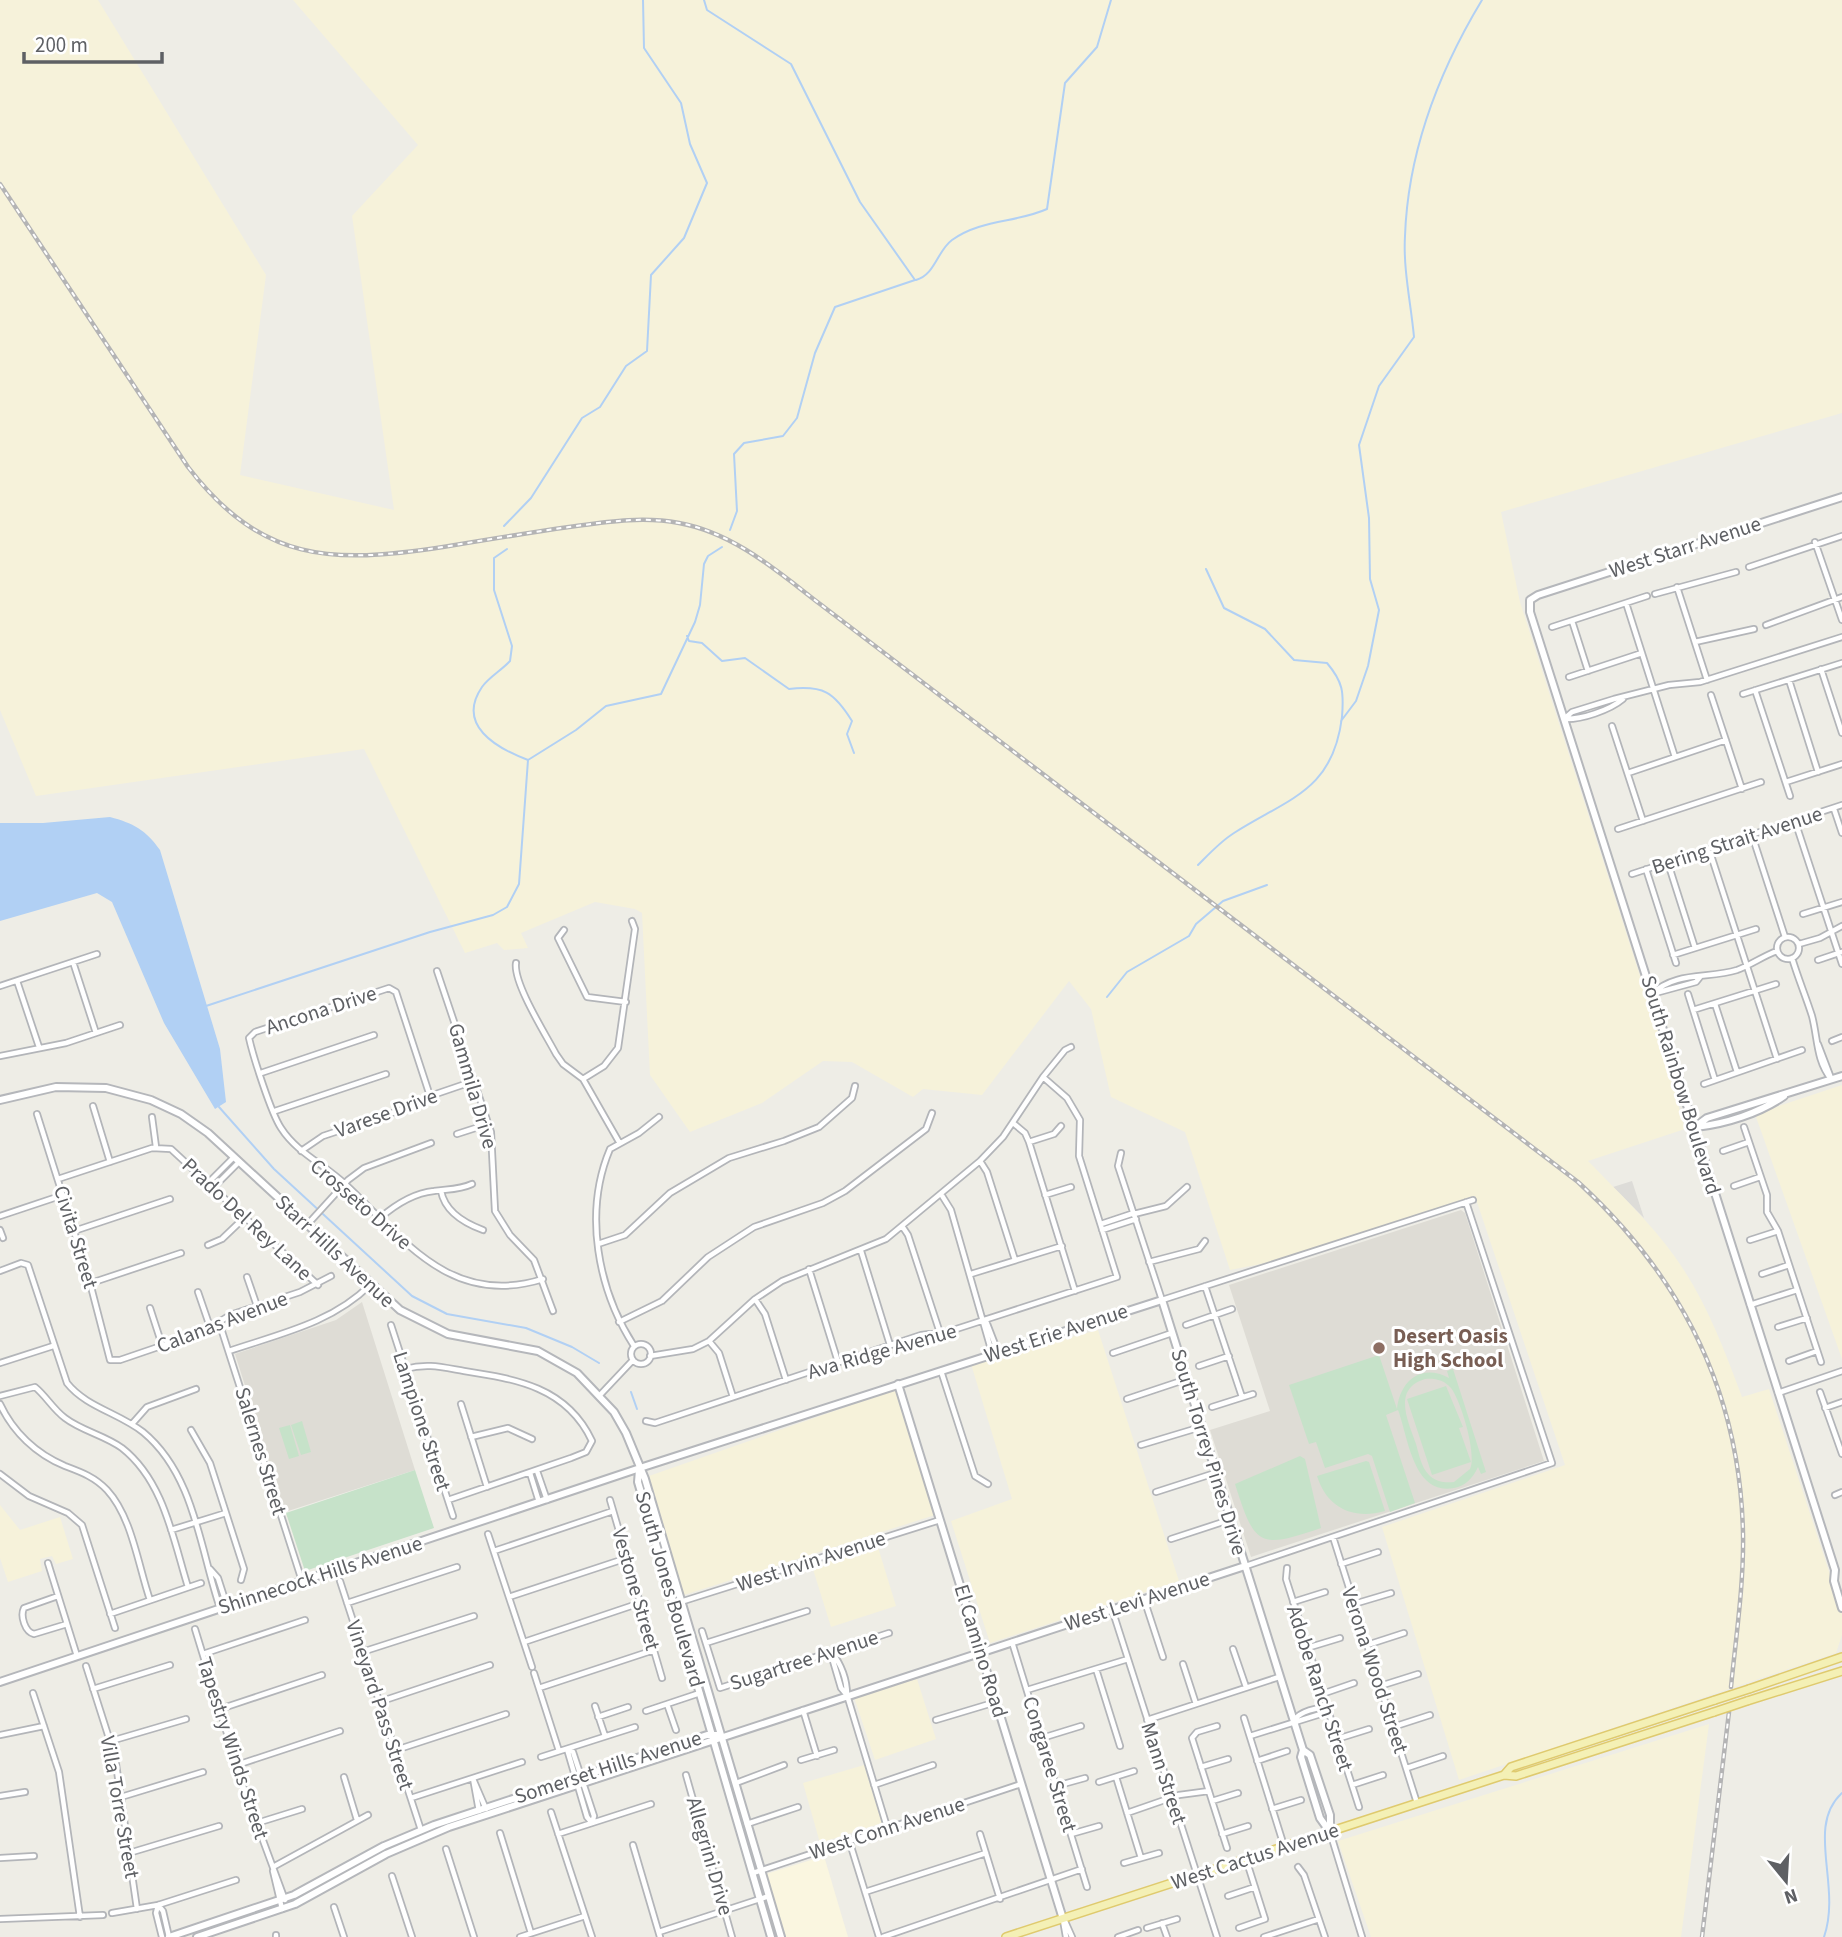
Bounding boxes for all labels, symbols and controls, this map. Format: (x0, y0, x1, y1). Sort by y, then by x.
scale bar (24, 21, 163, 65)
text: 200 m (35, 30, 88, 60)
street label: West Starr Avenue (1605, 508, 1765, 586)
street label: Bering Strait Avenue (1648, 798, 1826, 882)
street label: South Rainbow Boulevard (1633, 972, 1729, 1198)
street label: Ancona Drive (262, 978, 380, 1042)
street label: Gammila Drive (441, 1020, 505, 1152)
street label: Varese Drive (330, 1081, 442, 1145)
street label: Prado Del Rey Lane (175, 1151, 319, 1287)
street label: Crosseto Drive (304, 1151, 418, 1257)
street label: Civita Street (46, 1182, 106, 1292)
street label: Starr Hills Avenue (268, 1188, 402, 1314)
street label: Calanas Avenue (152, 1283, 292, 1361)
street label: West Erie Avenue (980, 1296, 1132, 1370)
street label: Ava Ridge Avenue (804, 1315, 960, 1387)
place label: Desert Oasis High School (1393, 1321, 1508, 1375)
marker: Desert Oasis High School (1371, 1340, 1387, 1356)
street label: South Torrey Pines Drive (1163, 1345, 1255, 1559)
street label: Lampione Street (385, 1347, 459, 1495)
street label: Salernes Street (227, 1383, 295, 1519)
street label: South Jones Boulevard (628, 1487, 712, 1691)
street label: West Irvin Avenue (733, 1523, 889, 1599)
street label: Vestone Street (604, 1524, 668, 1654)
street label: Shinnecock Hills Avenue (214, 1528, 426, 1622)
street label: West Levi Avenue (1061, 1563, 1213, 1639)
street label: El Camino Road (946, 1581, 1016, 1721)
street label: Verona Wood Street (1334, 1583, 1416, 1757)
street label: Adobe Ranch Street (1279, 1601, 1361, 1775)
street label: Vineyard Pass Street (338, 1616, 422, 1794)
street label: Sugartree Avenue (726, 1622, 882, 1698)
street label: Tapestry Winds Street (189, 1653, 277, 1843)
street label: Congaree Street (1015, 1692, 1085, 1836)
street label: Mann Street (1133, 1718, 1195, 1828)
street label: Somerset Hills Avenue (511, 1723, 705, 1811)
street label: Villa Torre Street (93, 1733, 147, 1881)
street label: West Conn Avenue (805, 1789, 969, 1867)
street label: Allegrini Drive (679, 1793, 741, 1919)
street label: West Cactus Avenue (1167, 1815, 1343, 1897)
north arrow (1751, 1846, 1821, 1916)
text: N (1781, 1881, 1801, 1911)

